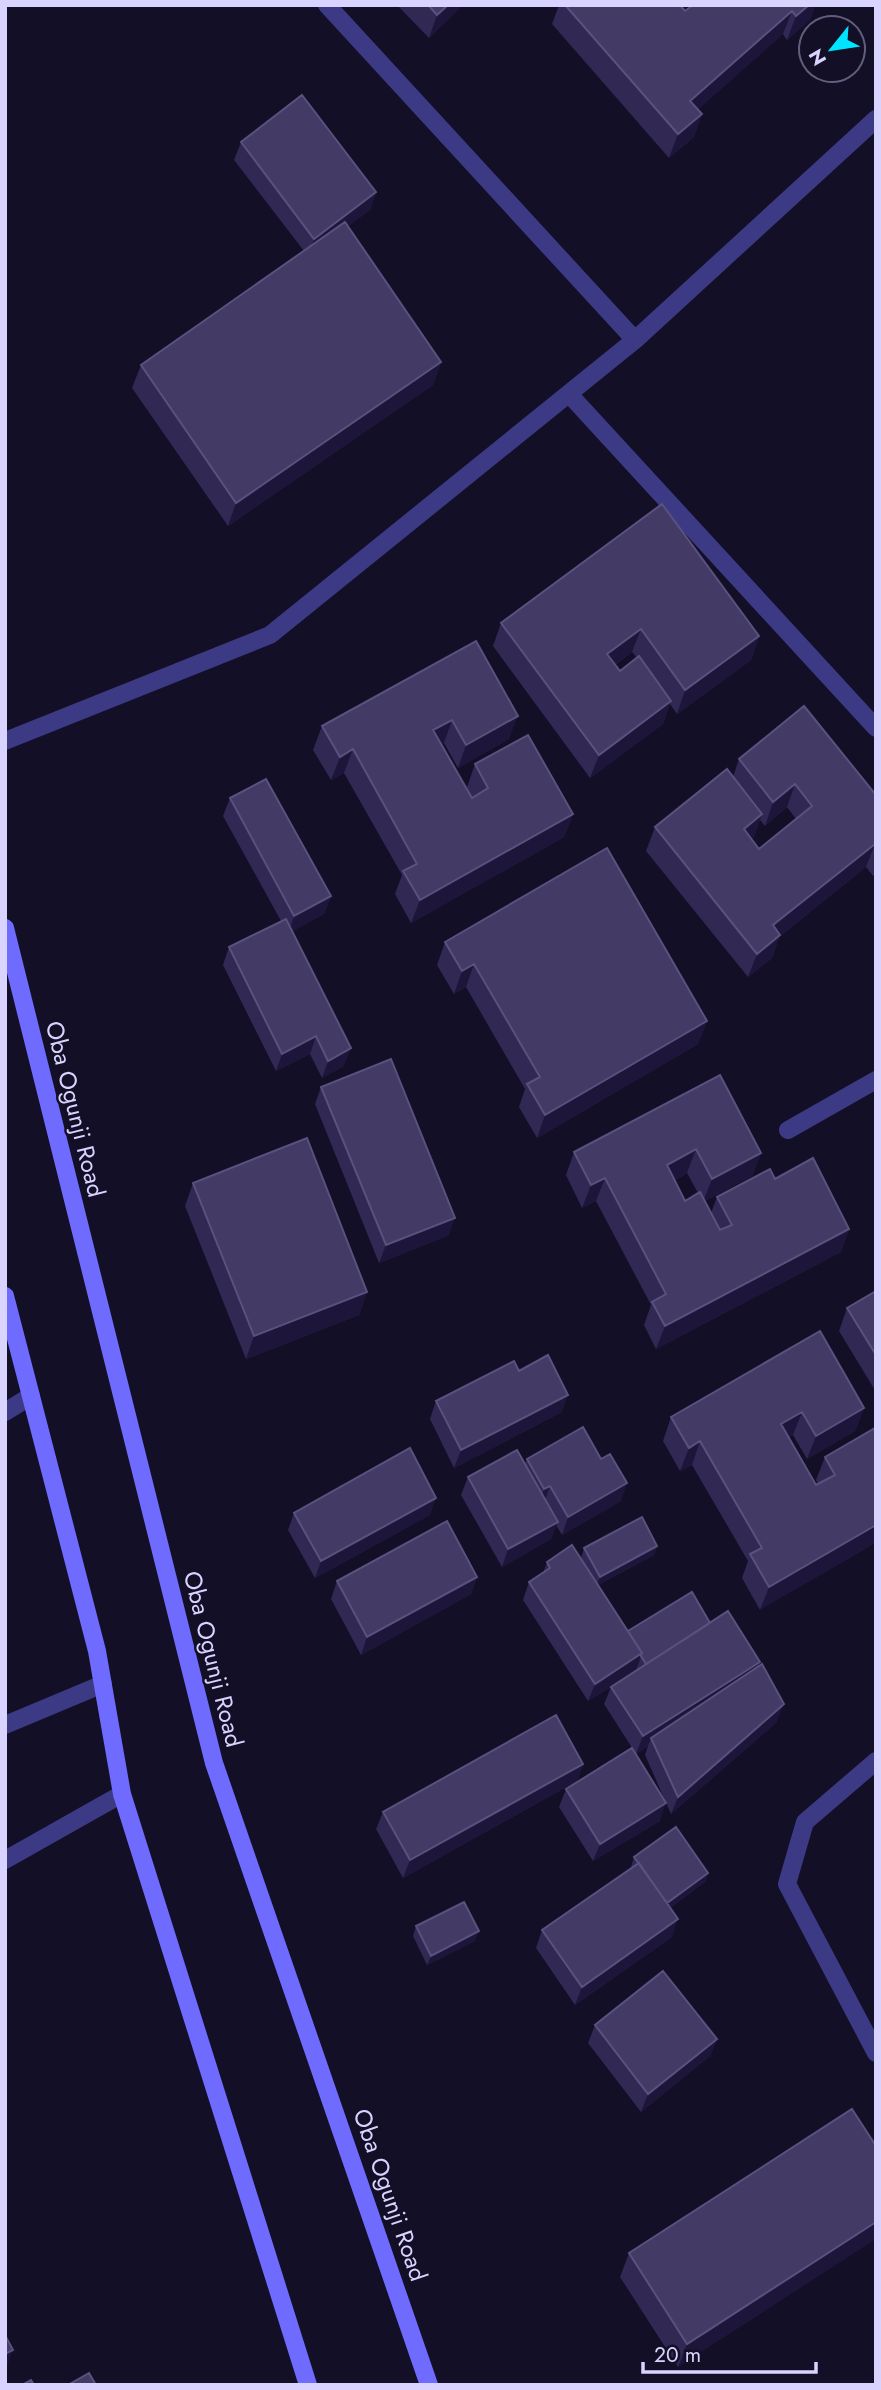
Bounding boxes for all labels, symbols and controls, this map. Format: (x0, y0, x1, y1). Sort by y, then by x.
north arrow (797, 14, 867, 84)
text: N (802, 44, 833, 71)
street label: Oba Ogunji Road (37, 1017, 114, 1201)
street label: Oba Ogunji Road (175, 1567, 252, 1751)
street label: Oba Ogunji Road (345, 2104, 436, 2286)
scale bar (643, 2330, 816, 2374)
text: 20 m (654, 2340, 701, 2370)

